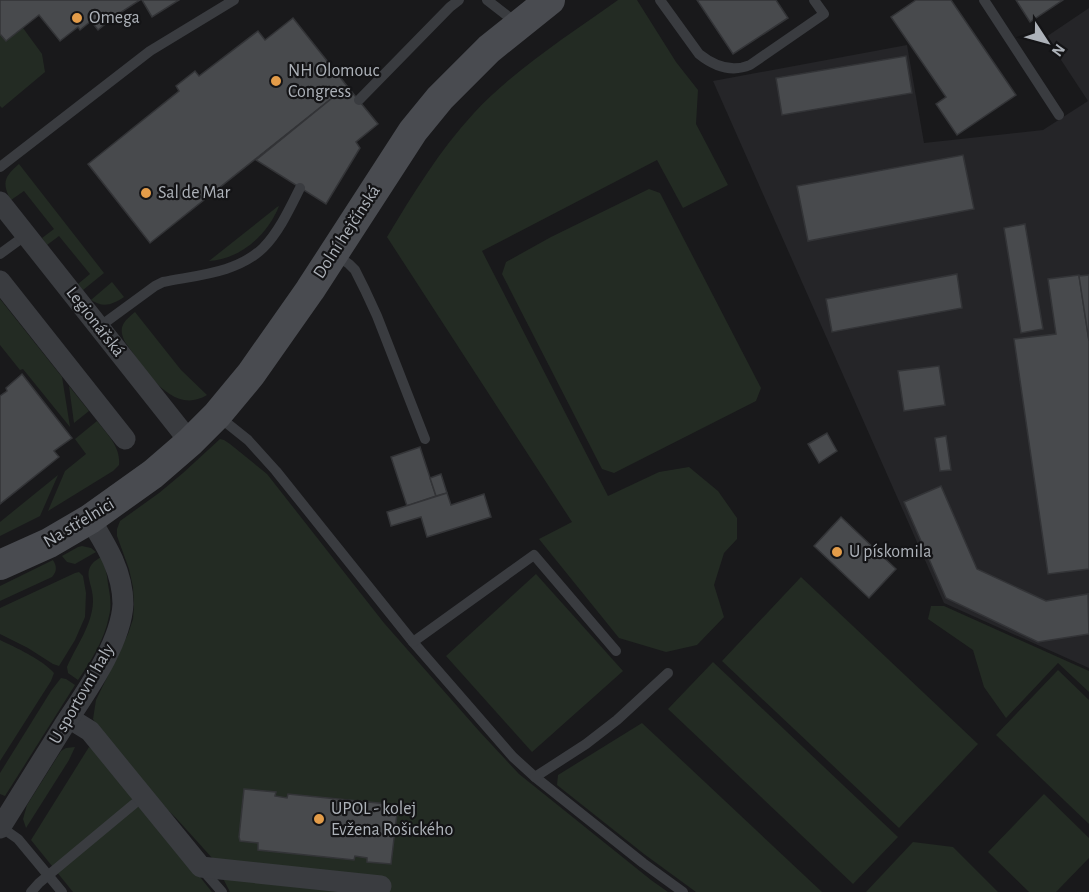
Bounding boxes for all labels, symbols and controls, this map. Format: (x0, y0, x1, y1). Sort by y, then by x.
place label: Omega (89, 9, 140, 27)
marker: Omega (70, 11, 84, 25)
north arrow (1017, 12, 1077, 72)
text: N (1049, 41, 1068, 59)
place label: NH Olomouc Congress (288, 62, 380, 101)
marker: NH Olomouc Congress (269, 74, 283, 88)
street label: Dolní hejčínská (310, 182, 384, 282)
place label: Sal de Mar (158, 184, 231, 202)
marker: Sal de Mar (139, 186, 153, 200)
street label: Legionářská (62, 284, 128, 360)
street label: Na střelnici (40, 495, 118, 551)
place label: U pískomila (849, 543, 932, 561)
marker: U pískomila (830, 545, 844, 559)
street label: U sportovní haly (46, 640, 118, 747)
place label: UPOL - kolej Evžena Rošického (331, 800, 453, 839)
marker: UPOL - kolej Evžena Rošického (312, 812, 326, 826)

